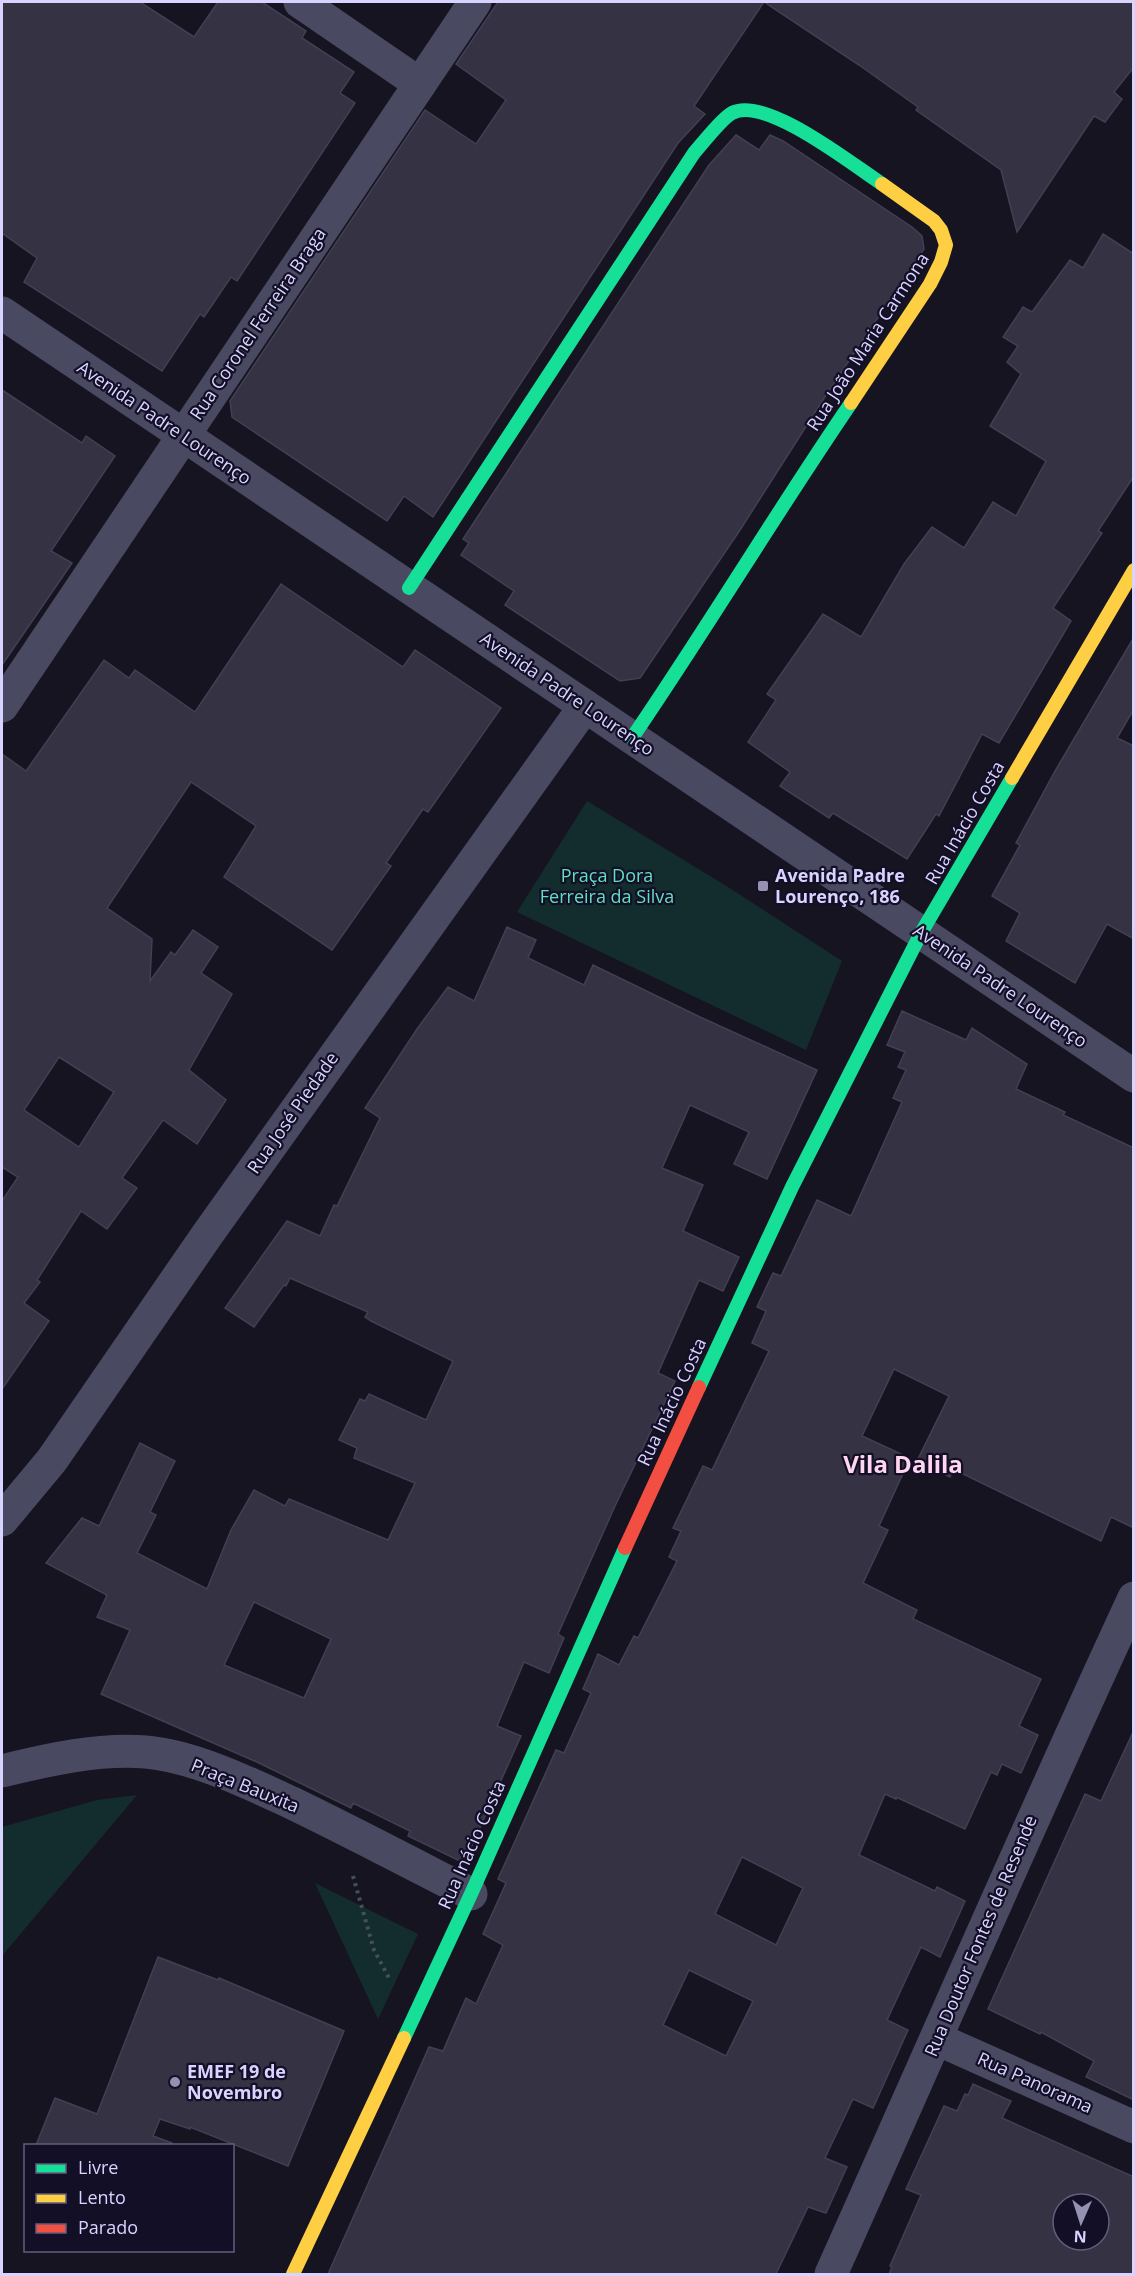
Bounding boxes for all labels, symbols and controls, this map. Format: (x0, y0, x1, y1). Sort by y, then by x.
street label: Rua Coronel Ferreira Braga (184, 223, 331, 424)
street label: Rua João Maria Carmona (800, 248, 934, 435)
street label: Avenida Padre Lourenço (73, 355, 256, 489)
street label: Avenida Padre Lourenço (476, 626, 659, 760)
street label: Rua Inácio Costa (919, 756, 1009, 889)
park label: Praça Dora Ferreira da Silva (540, 863, 674, 908)
place label: Avenida Padre Lourenço, 186 (775, 863, 905, 908)
marker: Avenida Padre Lourenço, 186 (756, 879, 770, 893)
street label: Avenida Padre Lourenço (909, 918, 1092, 1052)
street label: Rua José Piedade (241, 1047, 343, 1178)
street label: Rua Inácio Costa (631, 1334, 711, 1470)
district label: Vila Dalila (843, 1447, 963, 1480)
street label: Praça Bauxita (188, 1752, 303, 1818)
street label: Rua Inácio Costa (432, 1776, 510, 1913)
street label: Rua Doutor Fontes de Resende (918, 1811, 1042, 2060)
street label: Rua Panorama (974, 2046, 1097, 2118)
place label: EMEF 19 de Novembro (187, 2059, 286, 2104)
marker: EMEF 19 de Novembro (168, 2075, 182, 2089)
legend (24, 2144, 234, 2252)
text: Livre (78, 2155, 118, 2179)
text: Lento (78, 2185, 126, 2209)
north arrow (1051, 2192, 1111, 2252)
text: Parado (78, 2215, 138, 2239)
text: N (1073, 2226, 1087, 2248)

